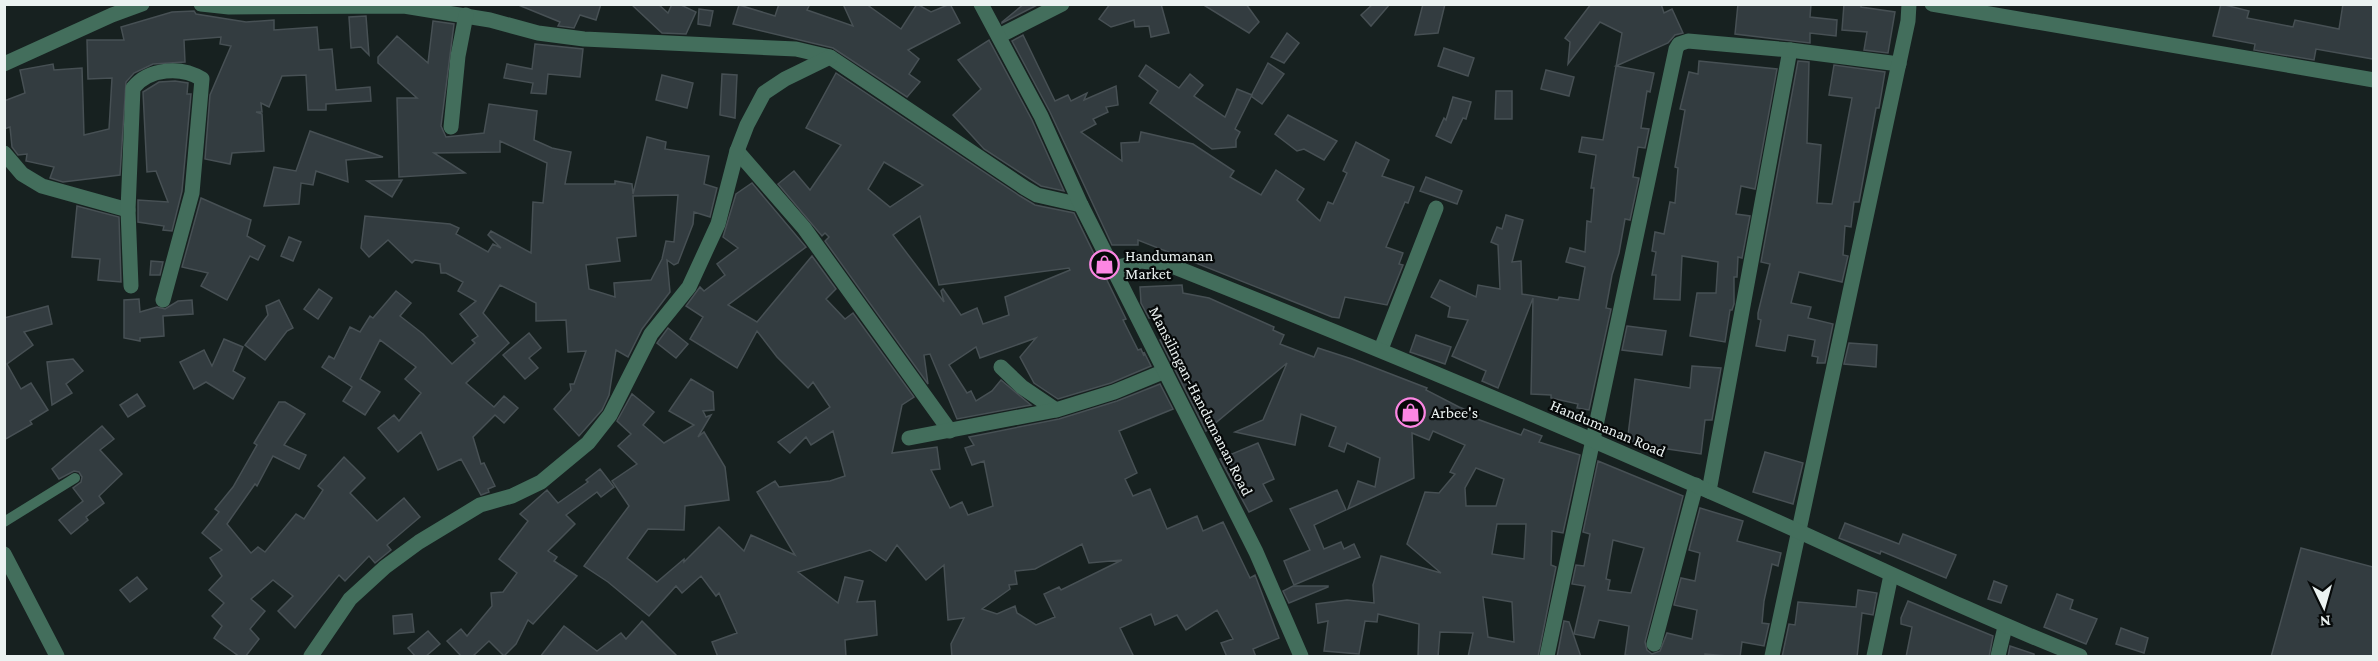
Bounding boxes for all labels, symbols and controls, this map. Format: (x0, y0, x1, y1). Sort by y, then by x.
place label: Handumanan Market (1125, 247, 1214, 282)
shop icon: Handumanan Market (1088, 248, 1120, 280)
street label: Mansilingan-Handumanan Road (1145, 304, 1256, 499)
shop icon: Arbee's (1394, 396, 1426, 428)
street label: Handumanan Road (1548, 396, 1669, 460)
place label: Arbee's (1431, 404, 1478, 421)
north arrow (2294, 577, 2354, 637)
text: N (2319, 613, 2331, 630)

